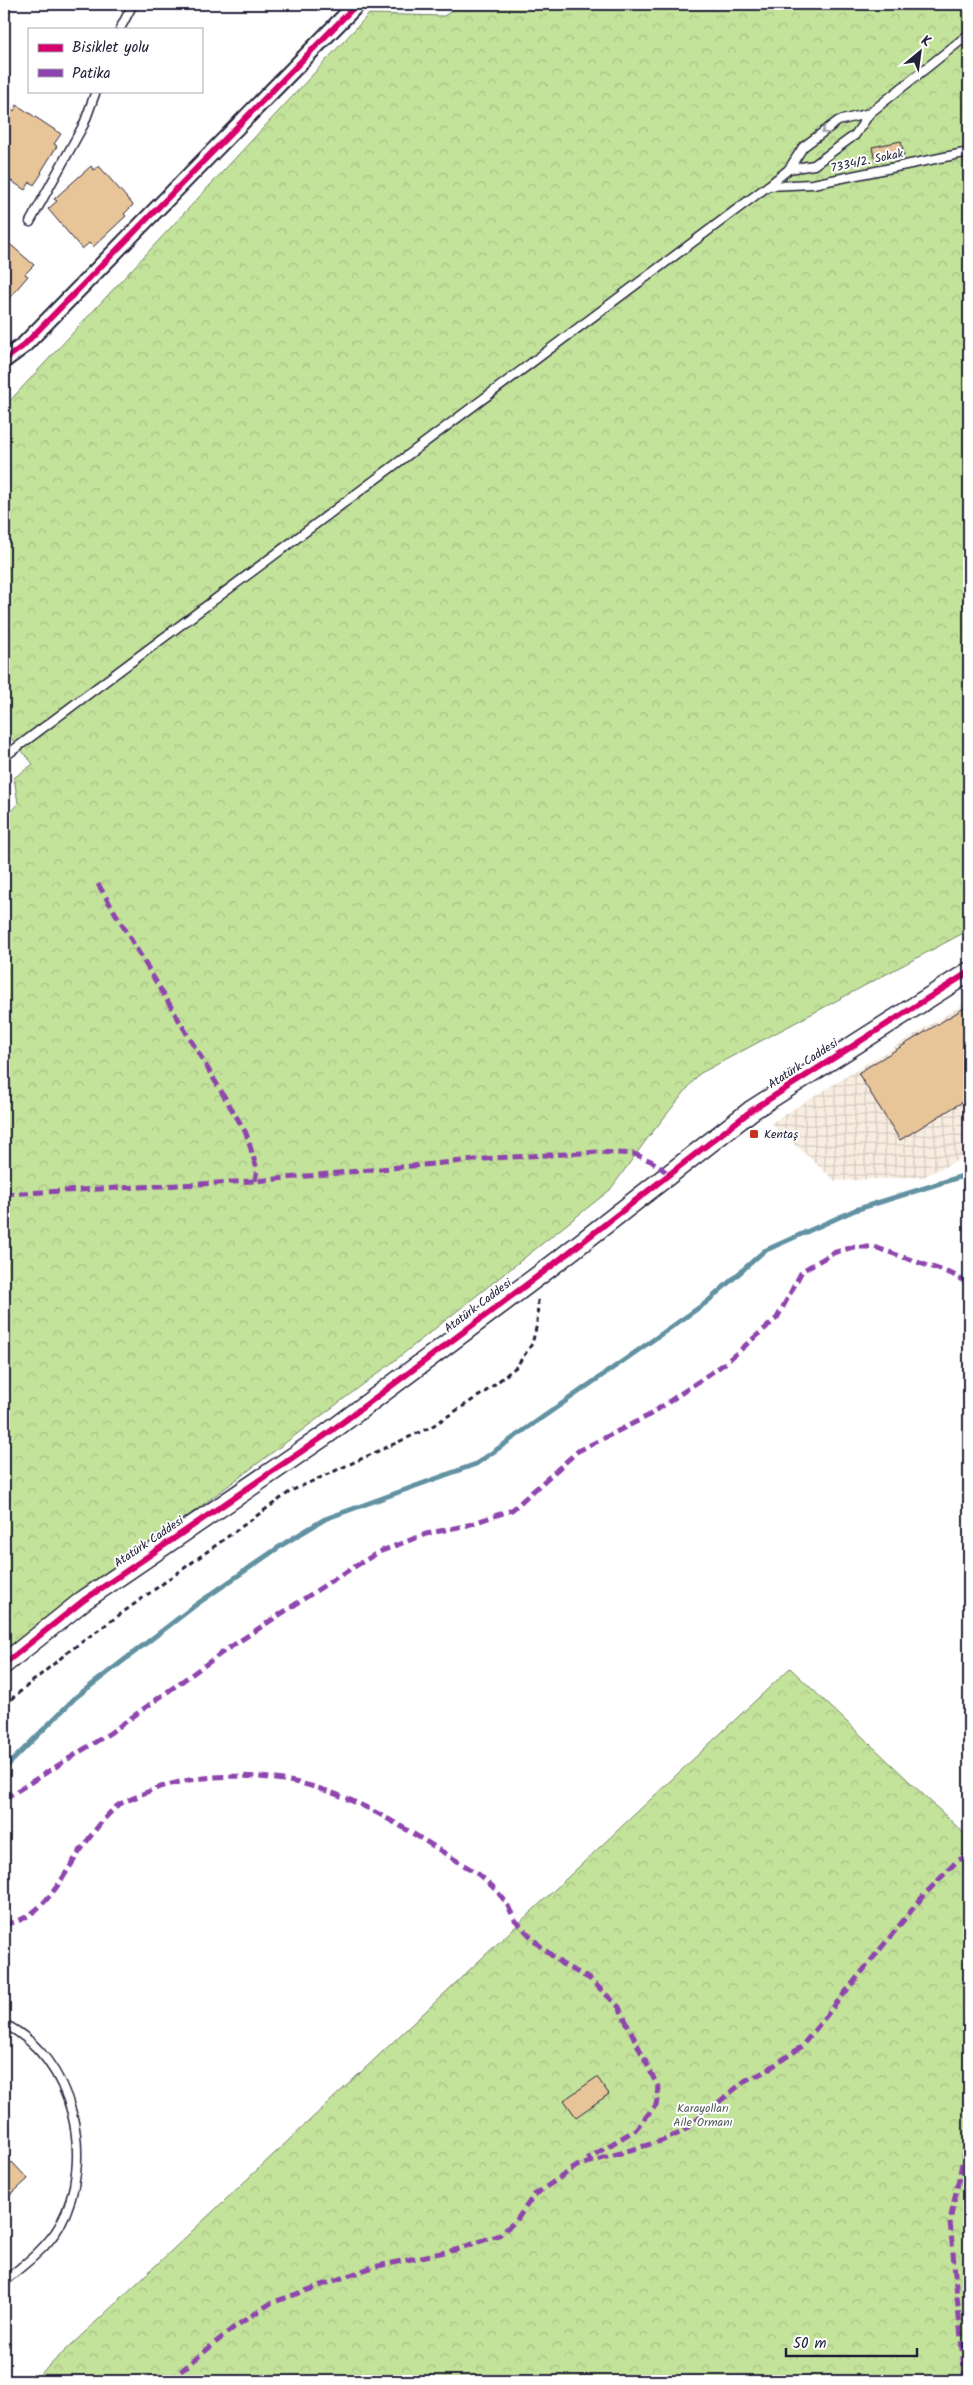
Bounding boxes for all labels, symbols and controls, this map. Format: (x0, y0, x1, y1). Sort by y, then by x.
legend (28, 28, 202, 92)
north arrow (896, 28, 946, 78)
text: K (917, 30, 935, 53)
text: Bisiklet yolu (72, 36, 149, 60)
text: Patika (72, 62, 111, 86)
one-way arrow (821, 125, 831, 134)
street label: 7334/2. Sokak (829, 144, 905, 178)
street label: Atatürk Caddesi (764, 1033, 843, 1094)
place label: Kentaş (764, 1125, 798, 1144)
marker: Kentaş (748, 1128, 760, 1140)
street label: Atatürk Caddesi (440, 1273, 517, 1338)
street label: Atatürk Caddesi (110, 1511, 189, 1572)
park label: Karayolları Aile Ormanı (673, 2099, 733, 2132)
scale bar (786, 2325, 917, 2357)
text: 50 m (793, 2332, 827, 2356)

